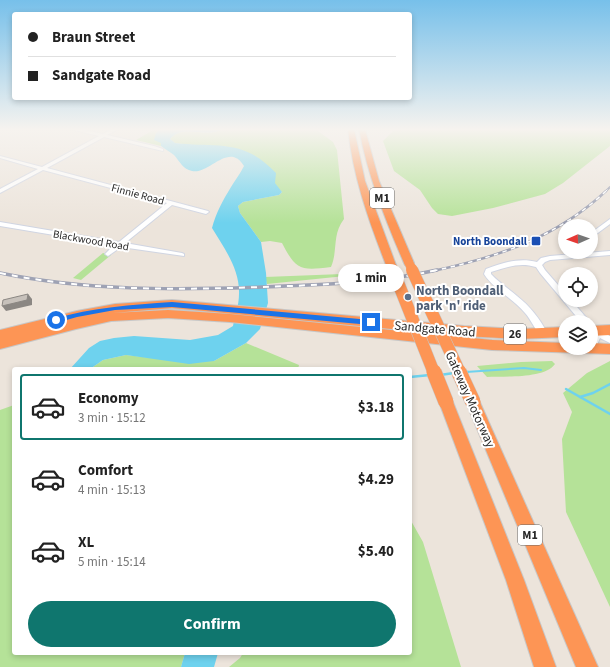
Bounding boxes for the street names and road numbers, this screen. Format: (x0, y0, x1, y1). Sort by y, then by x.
street label: Finnie Road (110, 180, 166, 209)
road number: M1 (370, 188, 394, 208)
street label: Blackwood Road (52, 226, 130, 255)
street label: Sandgate Road (393, 316, 476, 342)
road number: 26 (504, 324, 526, 344)
street label: Gateway Motorway (441, 348, 499, 450)
road number: M1 (518, 525, 542, 545)

